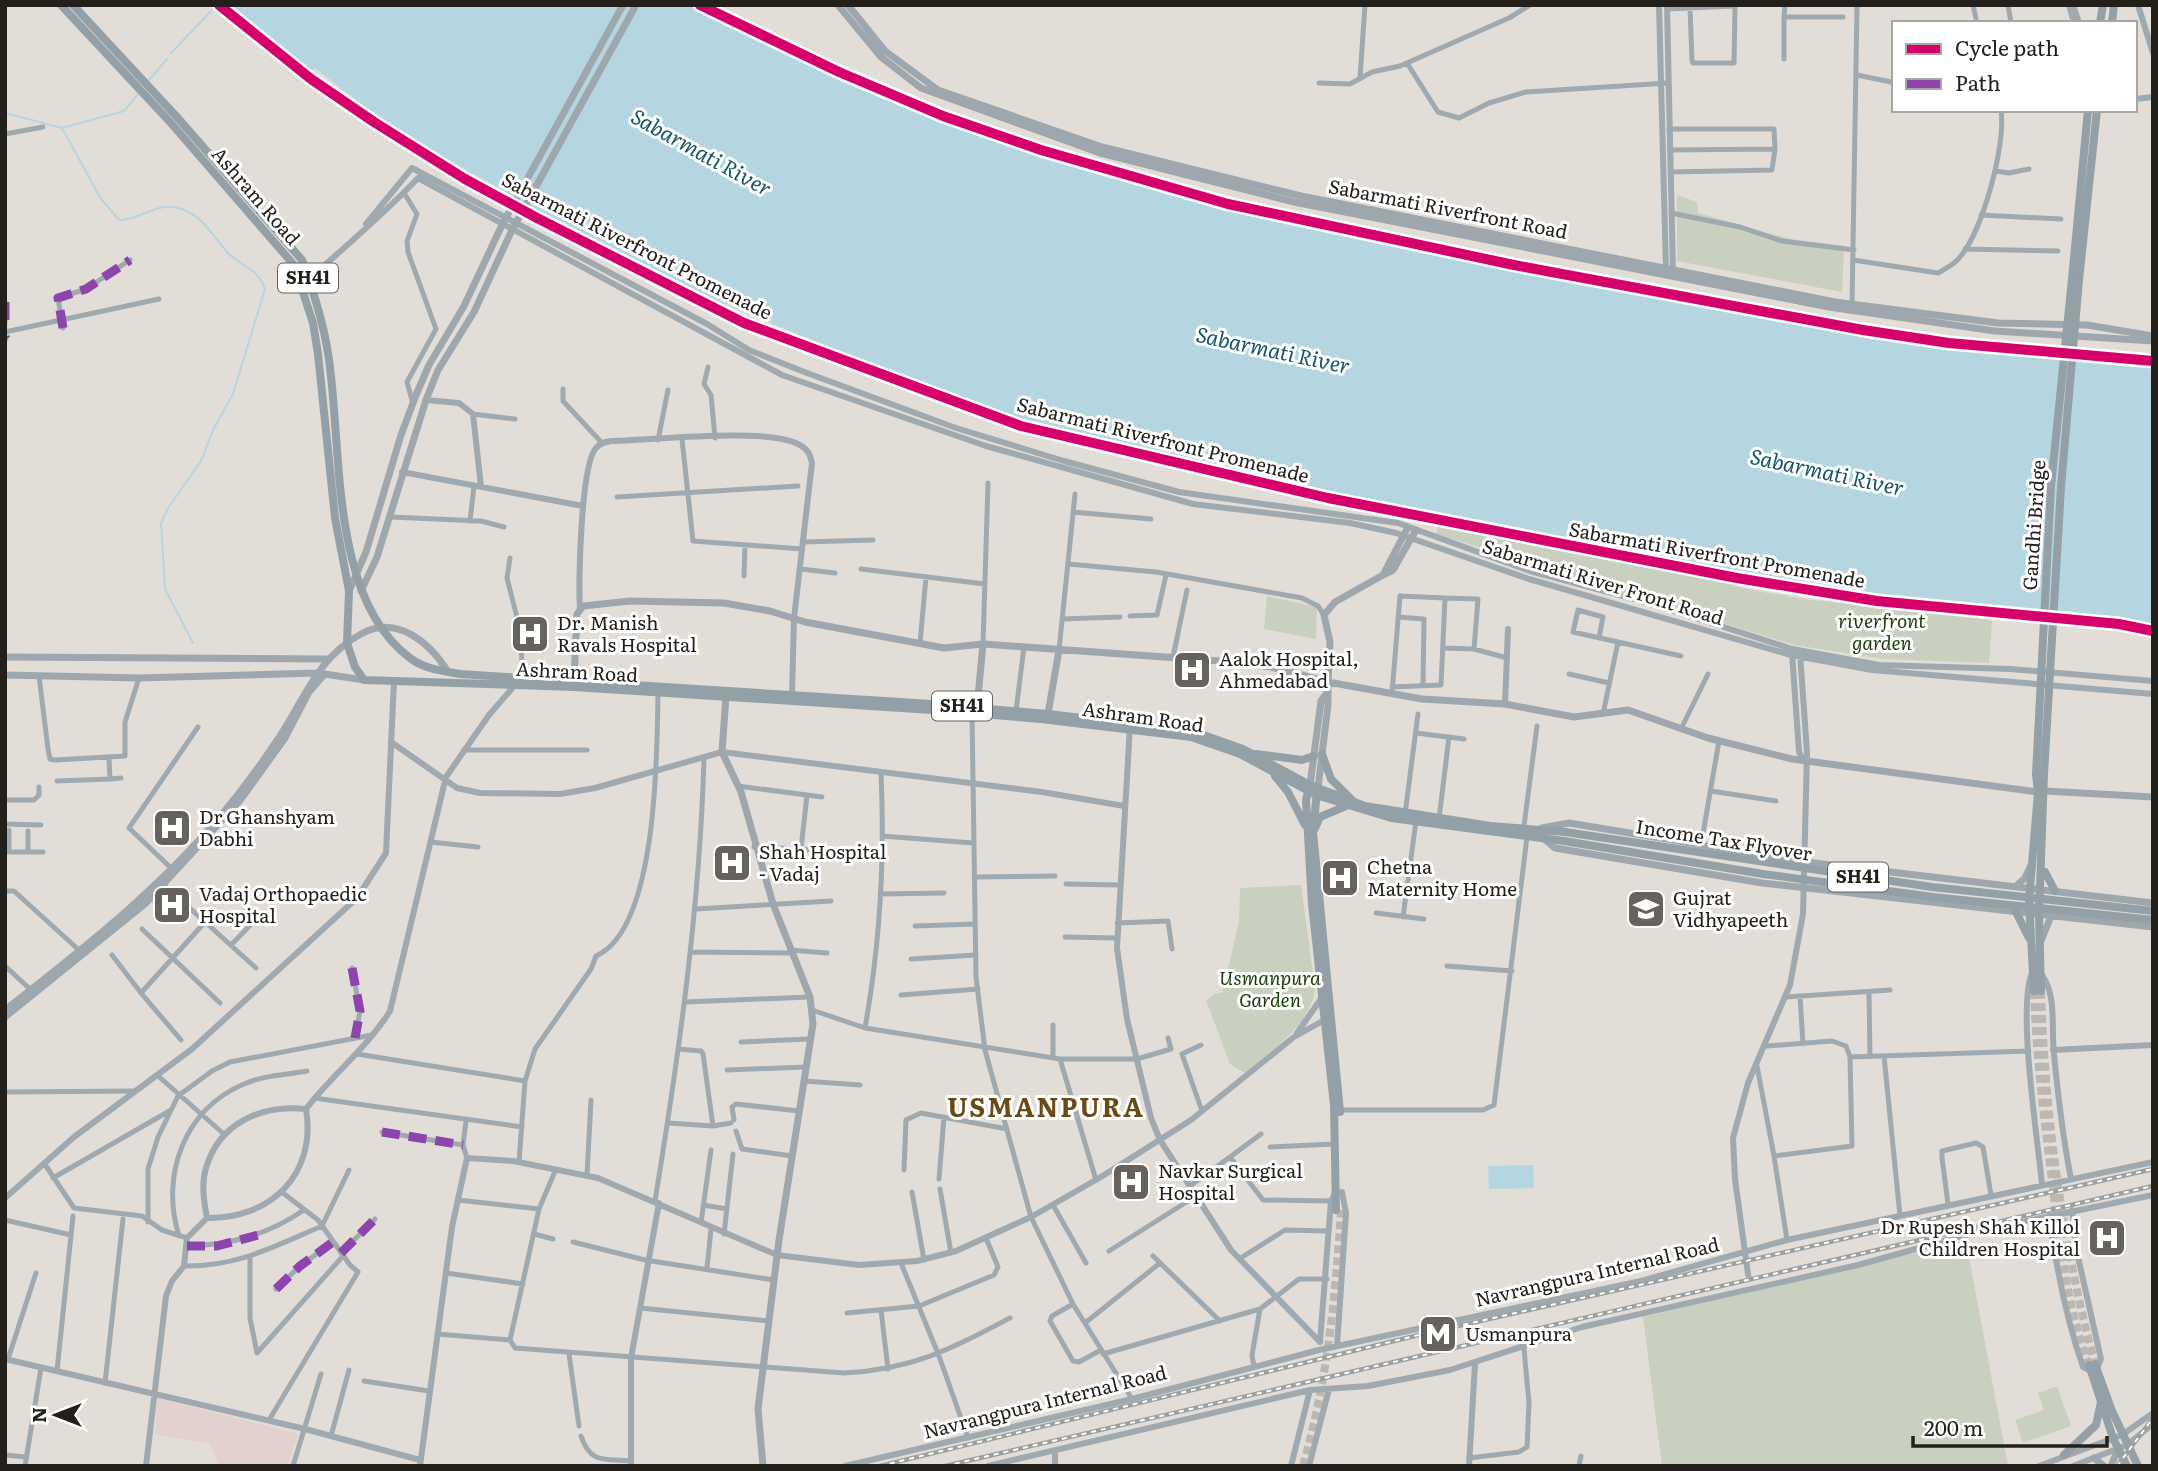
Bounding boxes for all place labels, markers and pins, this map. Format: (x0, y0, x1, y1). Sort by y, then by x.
place label: Dr. Manish Ravals Hospital (557, 608, 697, 658)
hospital icon: Dr. Manish Ravals Hospital (509, 613, 551, 655)
place label: Aalok Hospital, Ahmedabad (1219, 644, 1359, 694)
hospital icon: Aalok Hospital, Ahmedabad (1171, 649, 1213, 691)
place label: Dr Ghanshyam Dabhi (199, 802, 335, 852)
hospital icon: Dr Ghanshyam Dabhi (151, 807, 193, 849)
place label: Shah Hospital - Vadaj (759, 837, 886, 887)
hospital icon: Shah Hospital - Vadaj (711, 842, 753, 884)
place label: Chetna Maternity Home (1367, 852, 1517, 902)
hospital icon: Chetna Maternity Home (1319, 857, 1361, 899)
place label: Vadaj Orthopaedic Hospital (199, 879, 367, 929)
place label: Gujrat Vidhyapeeth (1673, 883, 1788, 933)
hospital icon: Vadaj Orthopaedic Hospital (151, 884, 193, 926)
school or university icon: Gujrat Vidhyapeeth (1625, 888, 1667, 930)
place label: Navkar Surgical Hospital (1158, 1156, 1303, 1206)
hospital icon: Navkar Surgical Hospital (1110, 1161, 1152, 1203)
place label: Dr Rupesh Shah Killol Children Hospital (1880, 1212, 2080, 1262)
hospital icon: Dr Rupesh Shah Killol Children Hospital (2086, 1217, 2128, 1259)
metro station icon: Usmanpura (1417, 1313, 1459, 1355)
place label: Usmanpura (1465, 1319, 1573, 1347)

